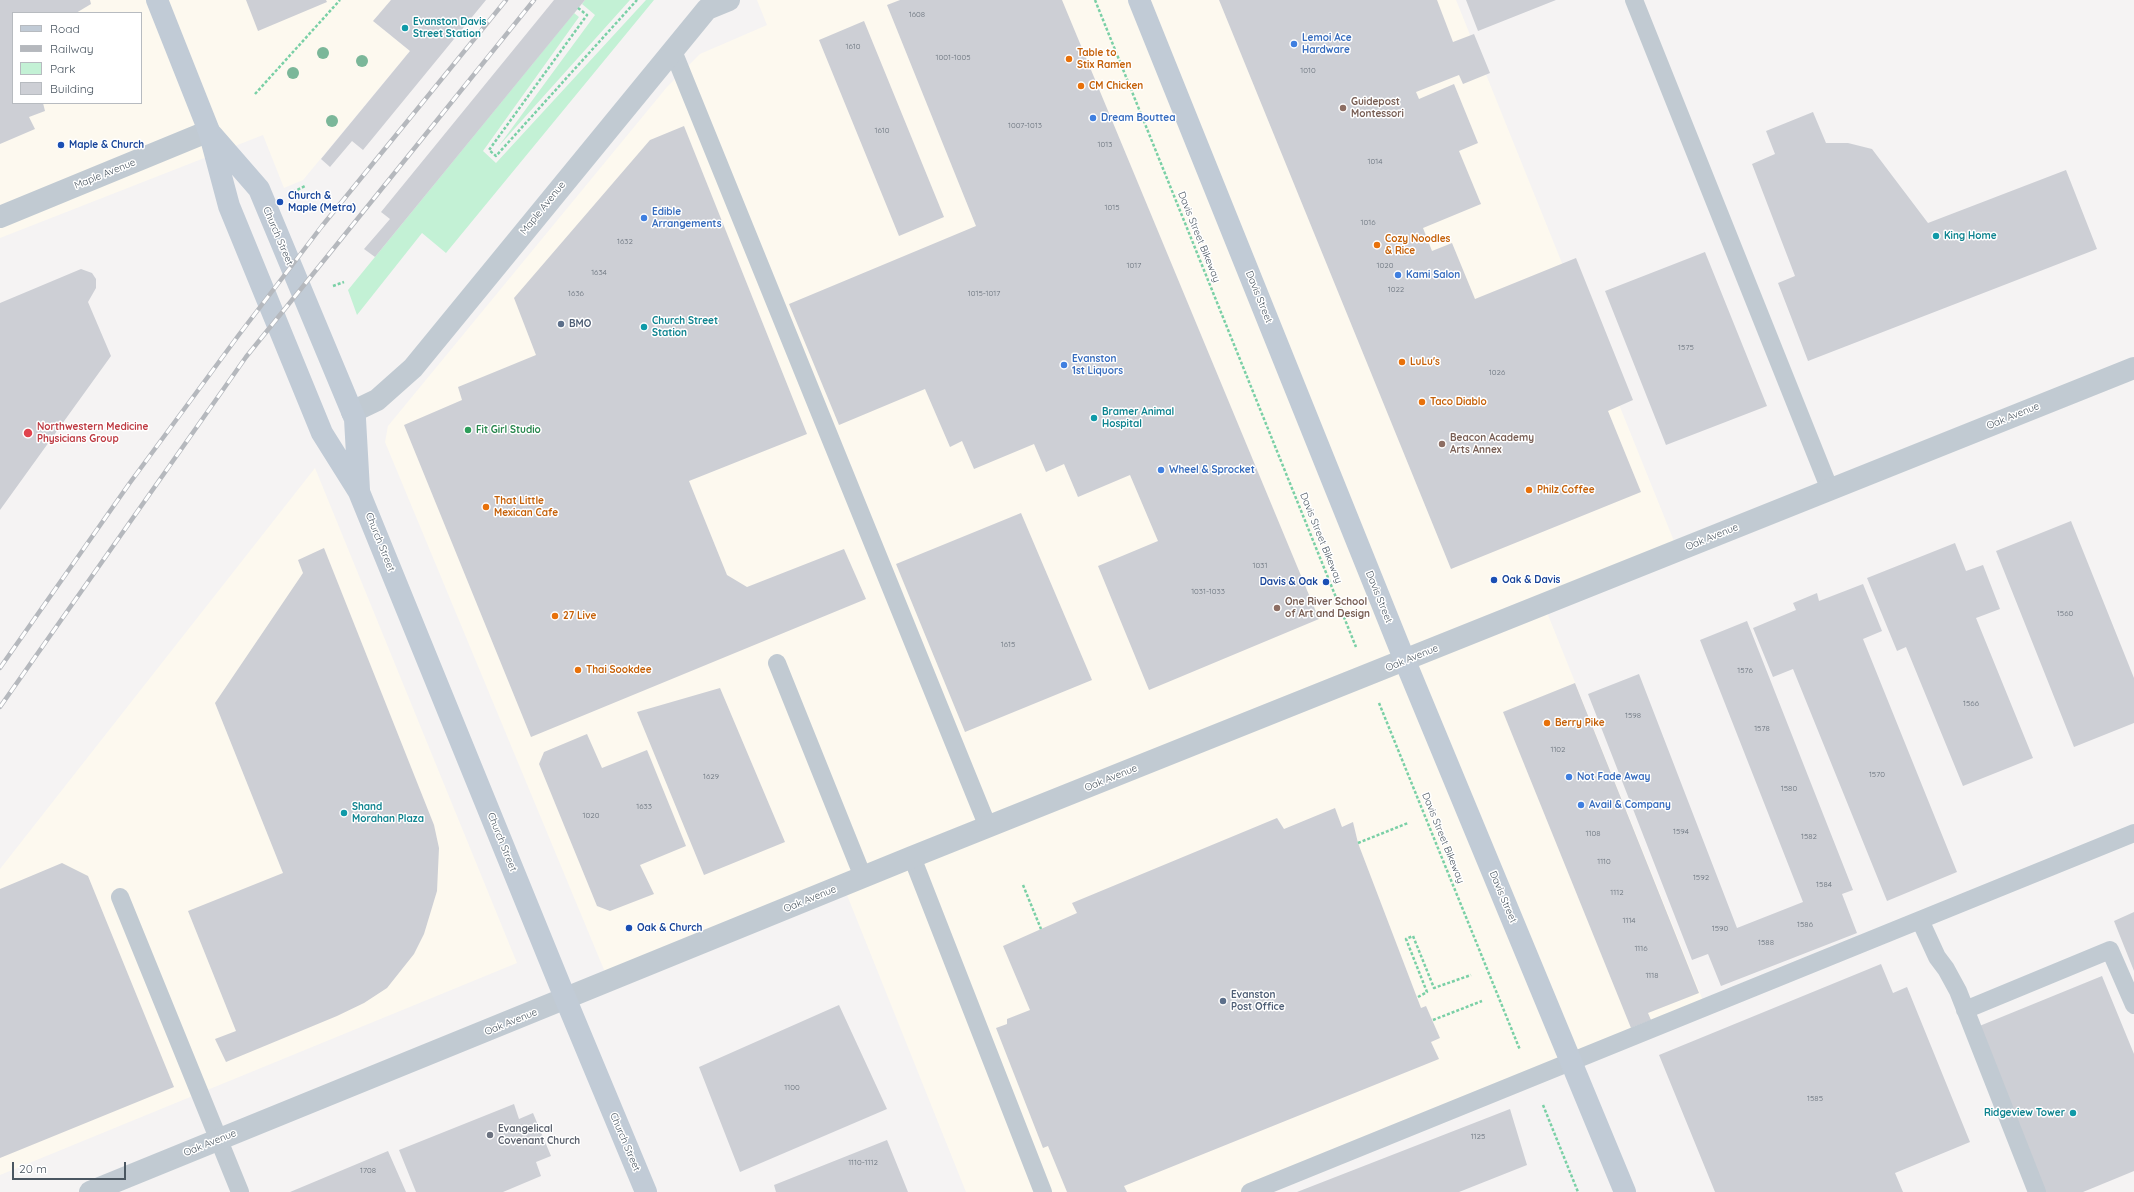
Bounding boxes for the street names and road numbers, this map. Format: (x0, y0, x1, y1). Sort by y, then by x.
street label: Maple Avenue (73, 156, 137, 192)
street label: Maple Avenue (518, 179, 568, 237)
street label: Davis Street Bikeway (1175, 190, 1223, 284)
street label: Church Street (260, 205, 296, 267)
street label: Davis Street (1243, 269, 1275, 325)
street label: Oak Avenue (1985, 400, 2041, 432)
street label: Davis Street Bikeway (1297, 491, 1345, 585)
street label: Church Street (363, 511, 397, 573)
street label: Oak Avenue (1684, 521, 1740, 553)
street label: Davis Street (1363, 569, 1395, 625)
street label: Oak Avenue (1384, 642, 1440, 674)
street label: Oak Avenue (1083, 762, 1139, 794)
street label: Davis Street Bikeway (1419, 791, 1467, 885)
street label: Church Street (485, 811, 519, 873)
street label: Davis Street (1487, 869, 1519, 925)
street label: Oak Avenue (782, 883, 838, 915)
street label: Oak Avenue (483, 1006, 539, 1038)
street label: Church Street (607, 1111, 643, 1173)
street label: Oak Avenue (182, 1127, 238, 1159)

